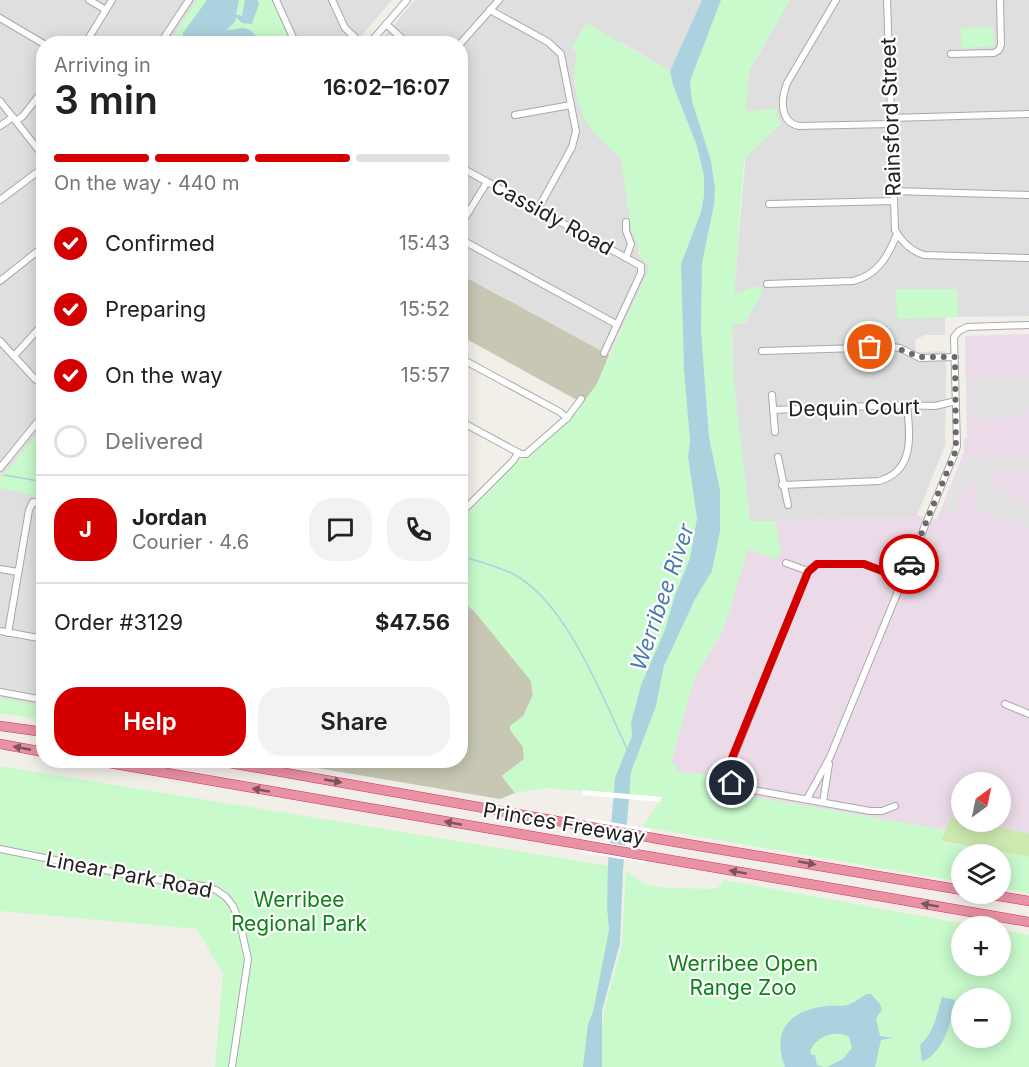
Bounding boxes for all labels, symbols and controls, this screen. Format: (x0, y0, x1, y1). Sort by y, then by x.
street label: Rainsford Street (875, 37, 906, 197)
text: Arriving in (54, 53, 151, 77)
text: 16:02–16:07 (323, 74, 450, 100)
text: 3 min (54, 76, 158, 123)
text: On the way · 440 m (54, 171, 240, 195)
street label: Cassidy Road (487, 173, 618, 260)
icon: check (54, 227, 87, 260)
text: Confirmed (105, 230, 215, 256)
text: 15:43 (399, 231, 450, 255)
icon: check (54, 293, 87, 326)
text: Preparing (105, 296, 206, 322)
text: 15:52 (400, 297, 450, 321)
pin (844, 321, 895, 372)
icon: bag (853, 330, 886, 363)
icon: check (54, 359, 87, 392)
text: On the way (105, 362, 223, 388)
text: 15:57 (400, 363, 450, 387)
street label: Dequin Court (788, 394, 920, 421)
text: Delivered (105, 428, 203, 454)
button: chat (309, 498, 372, 561)
button: phone (387, 498, 450, 561)
text: Jordan (132, 504, 207, 530)
text: J (79, 516, 92, 542)
water label: Werribee River (625, 520, 699, 674)
text: Courier · 4.6 (132, 530, 249, 554)
courier (879, 534, 939, 594)
icon: car (893, 548, 926, 581)
text: Order #3129 (54, 609, 183, 635)
text: $47.56 (375, 609, 450, 635)
button: Help (54, 687, 246, 756)
button: Share (258, 687, 450, 756)
one-way arrow (12, 743, 31, 752)
pin (706, 757, 757, 808)
icon: home (715, 766, 748, 799)
north arrow (951, 772, 1011, 832)
map controls (951, 772, 1011, 1048)
one-way arrow (323, 777, 342, 786)
one-way arrow (251, 785, 270, 794)
street label: Princes Freeway (481, 797, 647, 850)
one-way arrow (443, 818, 462, 827)
button: layers (951, 844, 1011, 904)
street label: Linear Park Road (44, 846, 214, 903)
one-way arrow (798, 859, 817, 868)
one-way arrow (728, 867, 747, 876)
park label: Werribee Regional Park (231, 887, 368, 936)
one-way arrow (920, 900, 939, 909)
button: + (951, 916, 1011, 976)
park label: Werribee Open Range Zoo (668, 951, 818, 1000)
button: − (951, 988, 1011, 1048)

